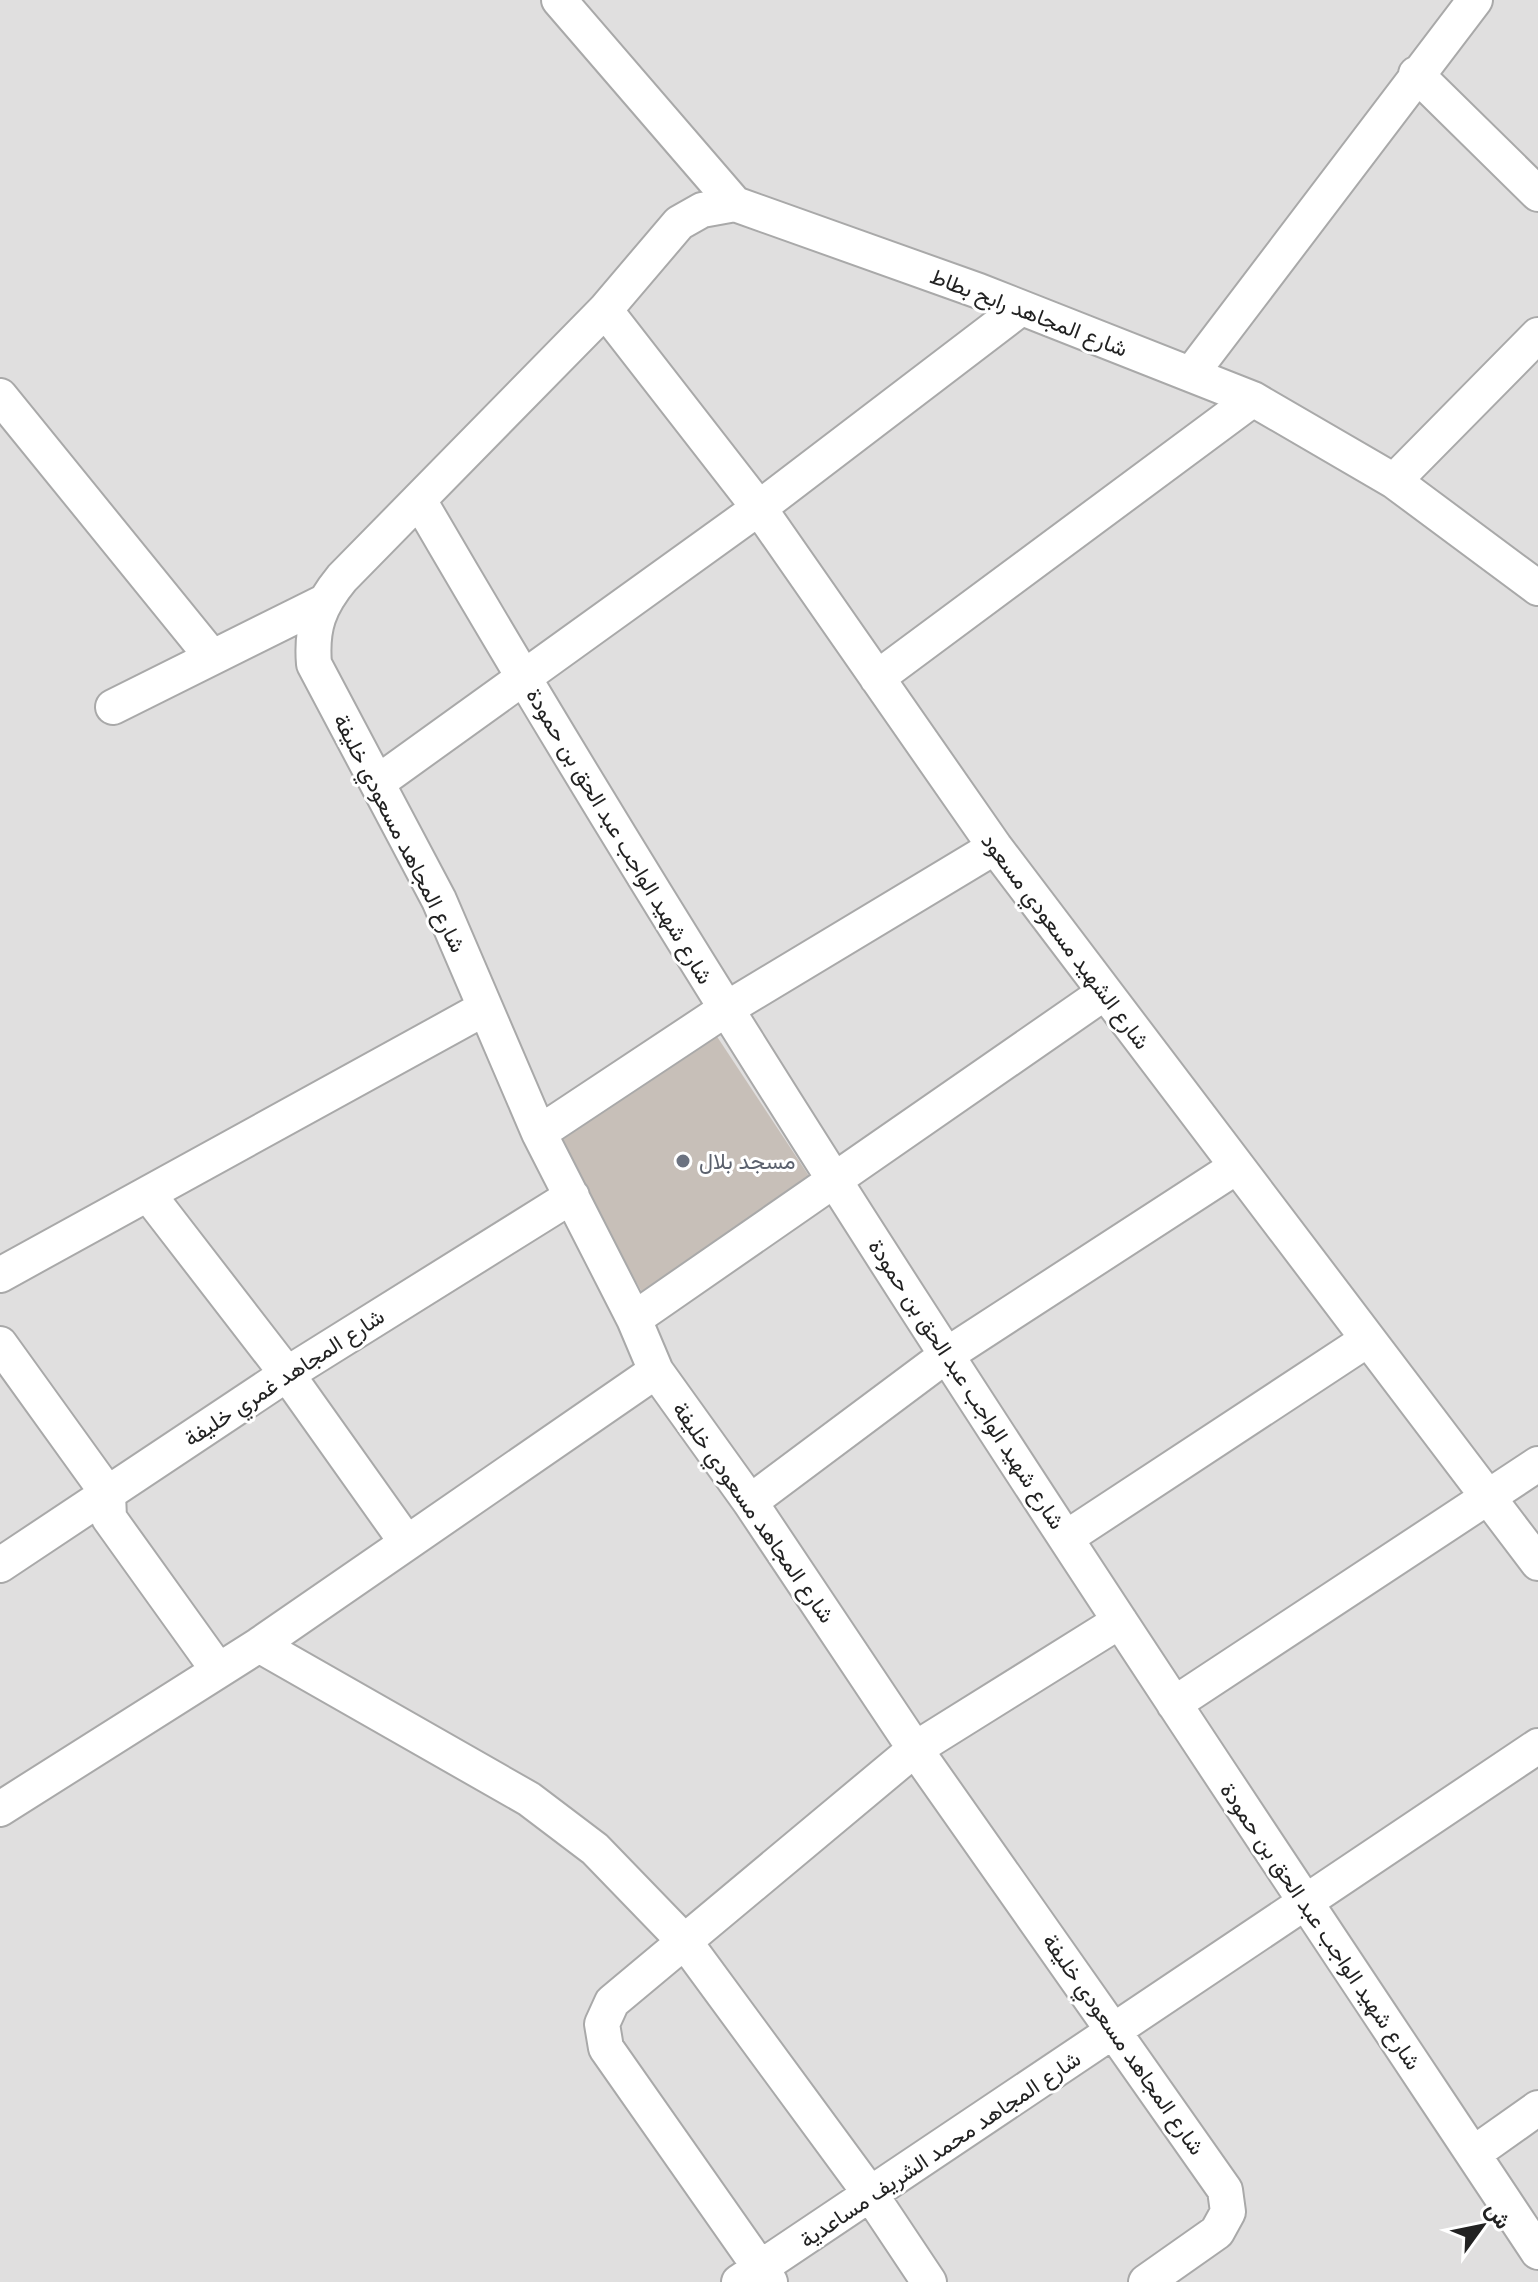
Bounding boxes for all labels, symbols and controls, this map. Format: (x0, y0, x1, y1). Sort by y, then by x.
street label: شارع المجاهد رابح بطاط (926, 261, 1132, 364)
street label: شارع شهيد الواجب عبد الحق بن حمودة (519, 683, 720, 990)
street label: شارع المجاهد مسعودي خليفة (323, 709, 472, 959)
street label: شارع الشهيد مسعودي مسعود (971, 827, 1157, 1058)
place label: مسجد بلال (699, 1147, 795, 1177)
marker: مسجد بلال (674, 1152, 692, 1170)
street label: شارع شهيد الواجب عبد الحق بن حمودة (861, 1234, 1071, 1535)
street label: شارع المجاهد غمري خليفة (179, 1302, 392, 1456)
street label: شارع المجاهد مسعودي خليفة (663, 1396, 841, 1631)
street label: شارع شهيد الواجب عبد الحق بن حمودة (1213, 1777, 1428, 2076)
street label: شارع المجاهد مسعودي خليفة (1033, 1928, 1211, 2163)
street label: شارع المجاهد محمد الشريف مساعدية (794, 2044, 1087, 2255)
north arrow (1442, 2186, 1522, 2266)
text: ش (1478, 2196, 1518, 2235)

